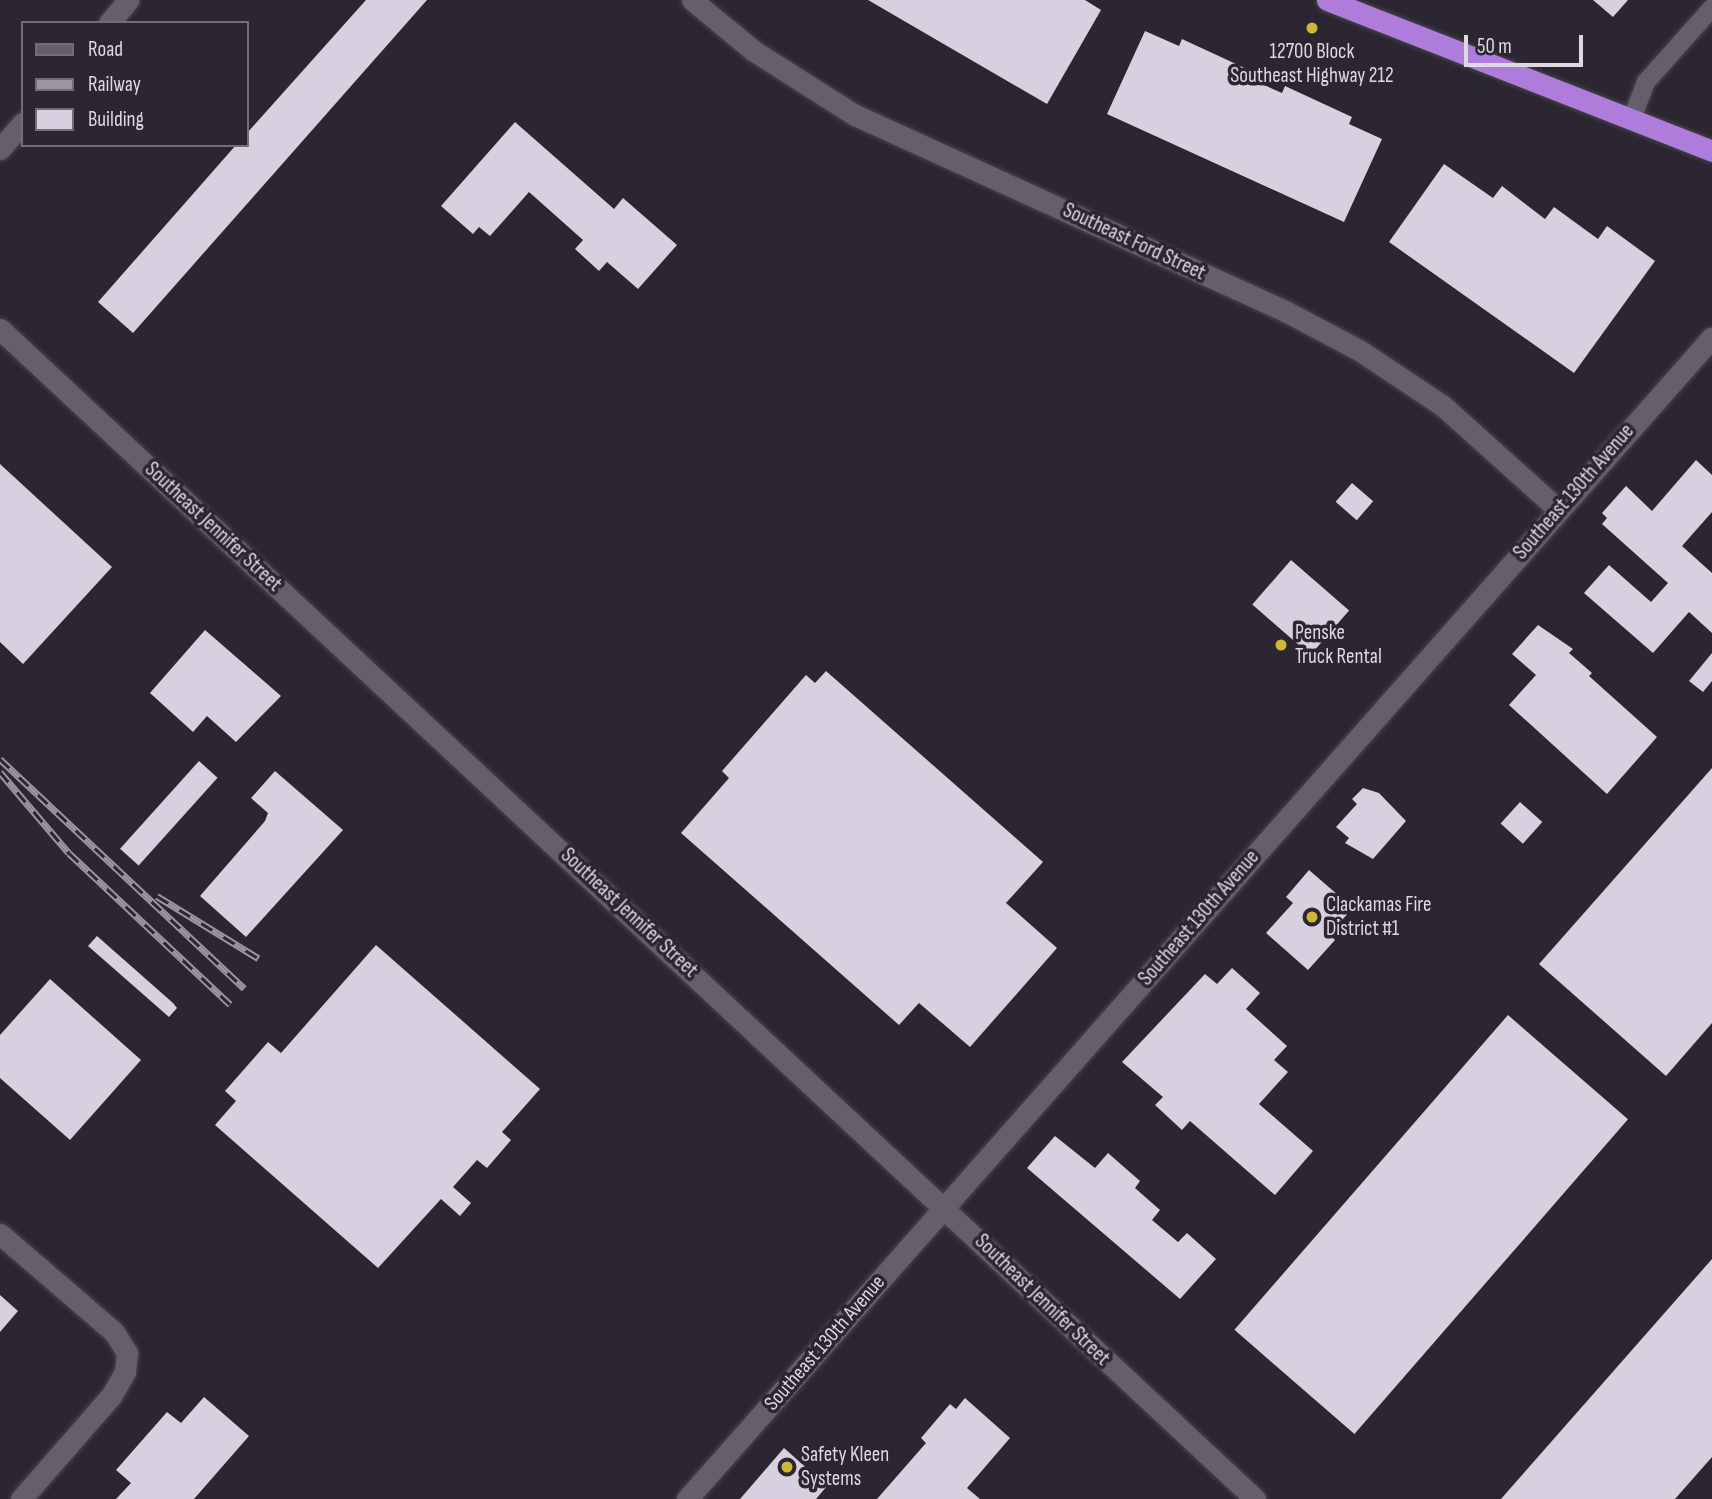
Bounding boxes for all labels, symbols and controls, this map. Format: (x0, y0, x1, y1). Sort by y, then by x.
marker: 12700 Block Southeast Highway 212 (1304, 20, 1320, 36)
legend (21, 21, 248, 147)
scale bar (1467, 21, 1586, 65)
text: 50 m (1477, 34, 1512, 59)
text: Road (88, 37, 123, 62)
place label: 12700 Block Southeast Highway 212 (1230, 39, 1394, 89)
text: Railway (88, 72, 141, 97)
text: Building (88, 107, 144, 132)
street label: Southeast Ford Street (1059, 198, 1209, 286)
street label: Southeast 130th Avenue (1508, 419, 1640, 565)
street label: Southeast Jennifer Street (139, 457, 287, 597)
place label: Penske Truck Rental (1295, 620, 1382, 670)
marker: Penske Truck Rental (1273, 637, 1289, 653)
street label: Southeast Jennifer Street (555, 843, 703, 983)
street label: Southeast 130th Avenue (1133, 845, 1265, 991)
place label: Clackamas Fire District #1 (1326, 892, 1431, 942)
marker: Clackamas Fire District #1 (1304, 909, 1320, 925)
street label: Southeast Jennifer Street (969, 1229, 1115, 1371)
street label: Southeast 130th Avenue (759, 1270, 891, 1416)
place label: Safety Kleen Systems (801, 1442, 889, 1492)
marker: Safety Kleen Systems (779, 1459, 795, 1475)

